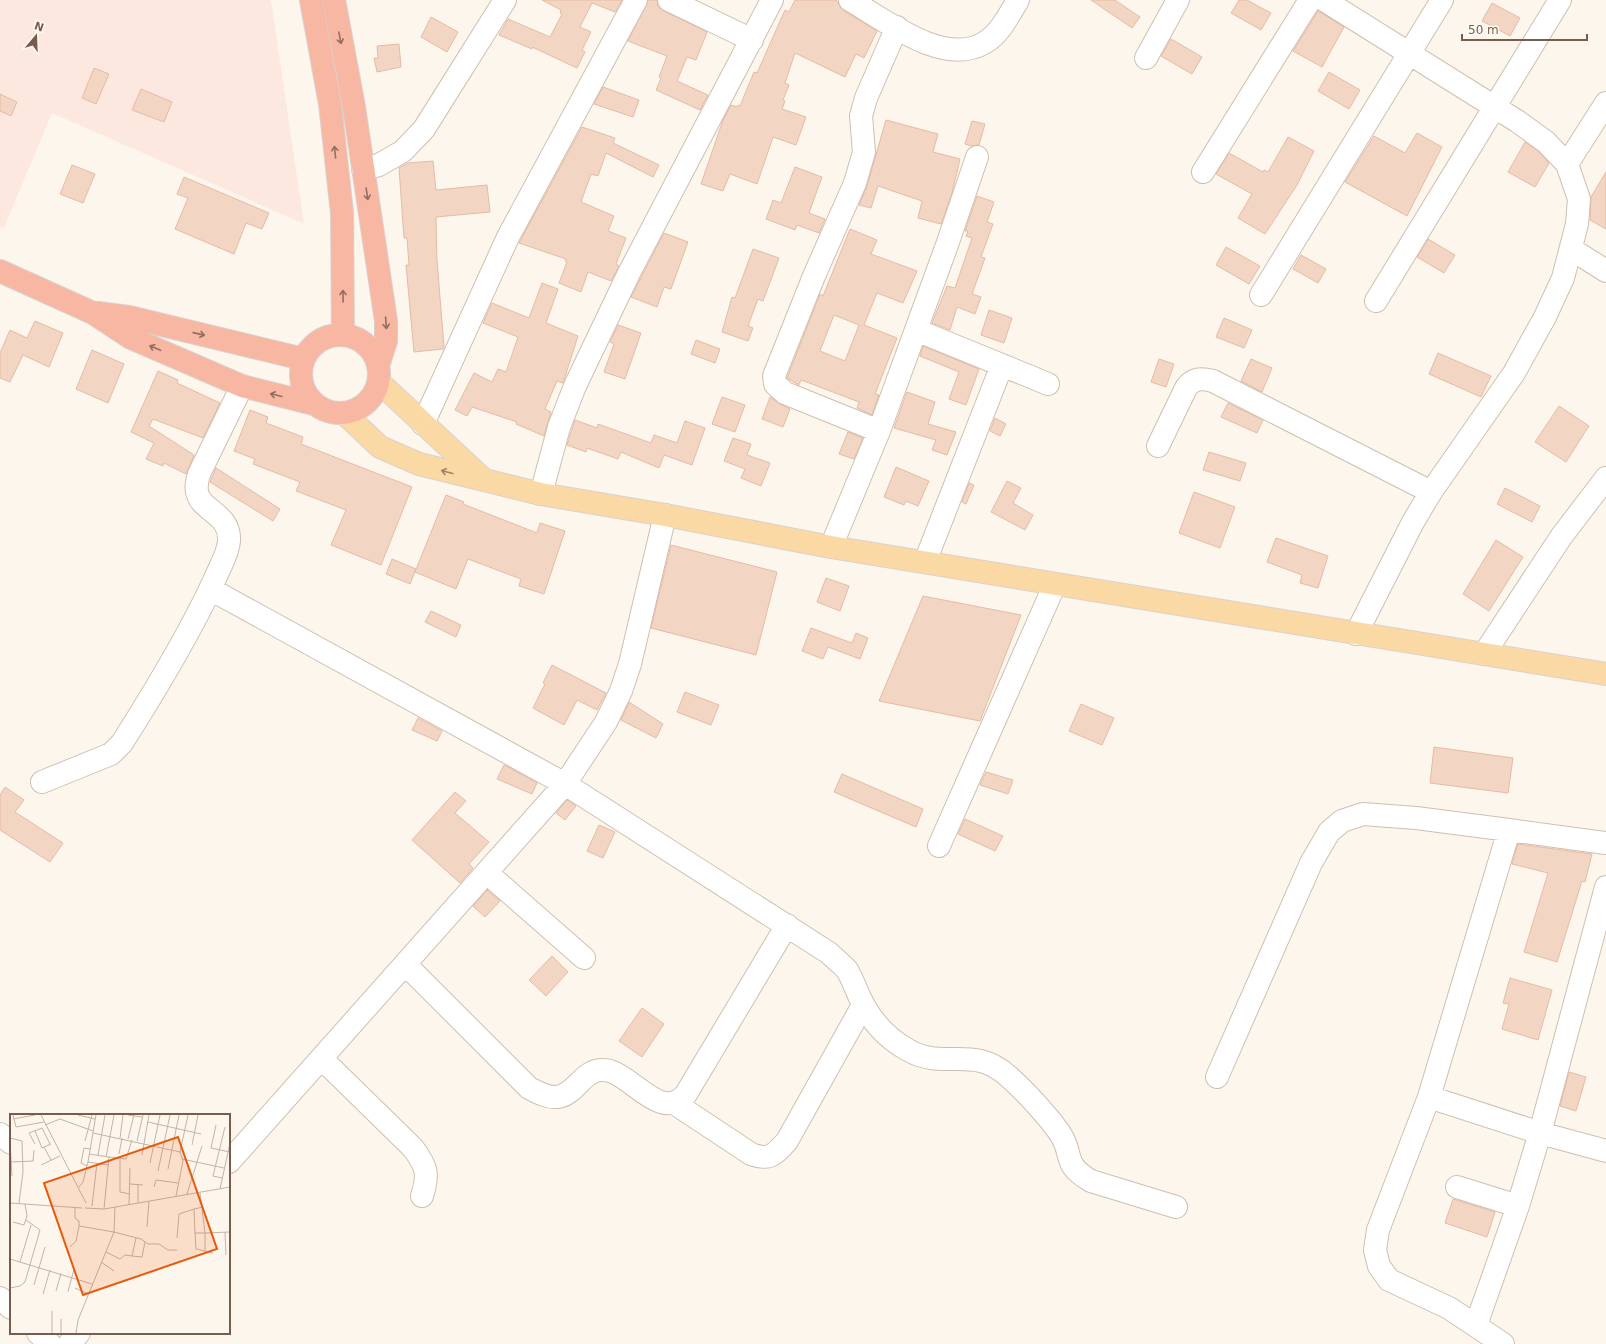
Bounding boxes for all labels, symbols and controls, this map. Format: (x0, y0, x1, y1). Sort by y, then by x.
north arrow (16, 16, 56, 56)
scale bar (1462, 16, 1587, 42)
text: N (33, 19, 46, 35)
text: 50 m (1468, 23, 1499, 37)
one-way arrow (337, 32, 345, 45)
one-way arrow (332, 146, 339, 159)
one-way arrow (363, 187, 371, 200)
one-way arrow (339, 290, 347, 303)
one-way arrow (382, 316, 389, 329)
one-way arrow (193, 331, 206, 338)
one-way arrow (149, 344, 161, 351)
one-way arrow (270, 390, 283, 398)
one-way arrow (441, 467, 454, 475)
inset map (10, 1114, 230, 1334)

